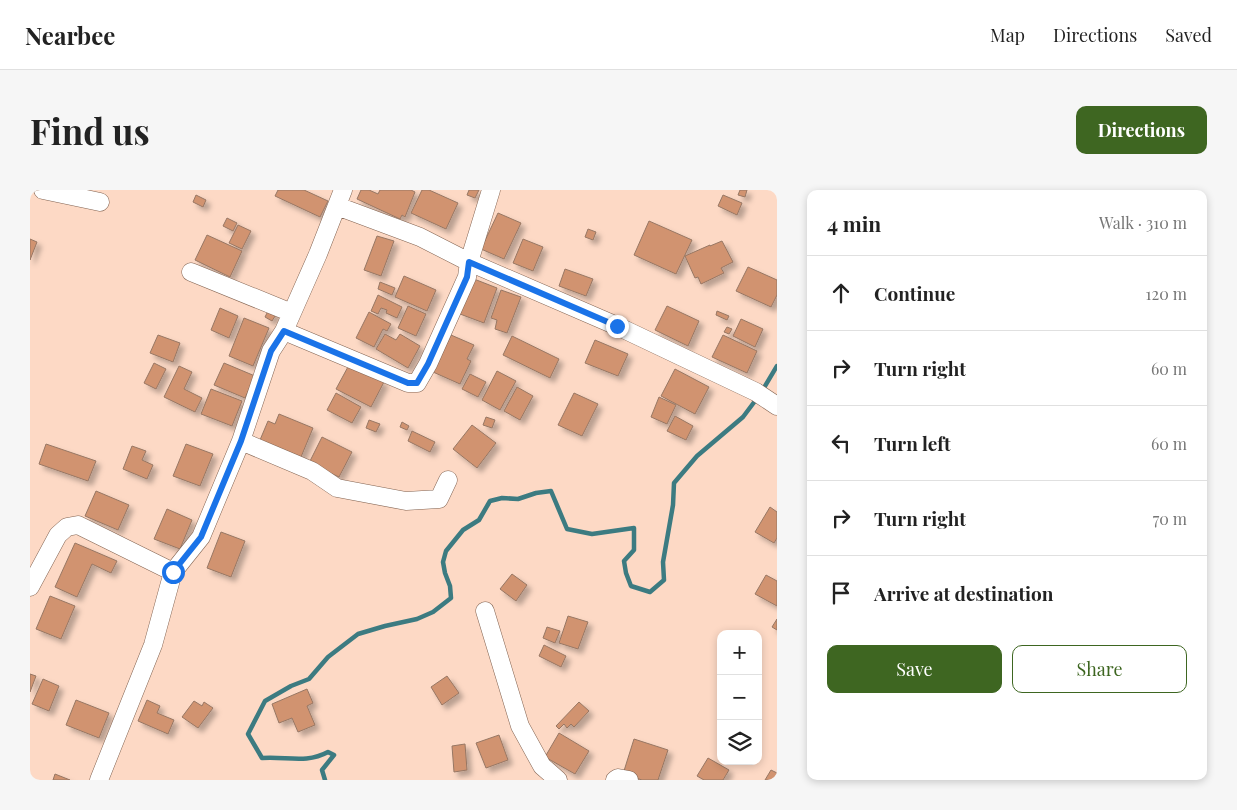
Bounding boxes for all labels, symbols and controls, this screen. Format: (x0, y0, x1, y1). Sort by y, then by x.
text: Nearbee (25, 19, 115, 51)
text: Map (990, 23, 1025, 47)
text: Directions (1053, 23, 1137, 47)
text: Saved (1165, 23, 1212, 47)
button: Directions (1076, 106, 1207, 154)
text: Find us (30, 107, 150, 154)
text: 4 min (827, 209, 881, 237)
text: Walk · 310 m (1099, 212, 1187, 233)
icon: ahead (827, 279, 855, 307)
text: Continue (874, 280, 955, 306)
text: 120 m (1146, 283, 1187, 304)
route end (606, 315, 629, 338)
icon: right (827, 354, 855, 382)
text: Turn right (874, 355, 966, 381)
text: 60 m (1151, 358, 1187, 379)
icon: left (827, 429, 855, 457)
text: Turn left (874, 430, 951, 456)
text: 60 m (1151, 433, 1187, 454)
icon: right (827, 504, 855, 532)
text: Turn right (874, 505, 966, 531)
text: 70 m (1153, 508, 1187, 529)
route start (162, 561, 185, 584)
icon: arrive (827, 579, 855, 607)
text: Arrive at destination (874, 580, 1054, 606)
map controls (717, 630, 762, 765)
button: + (717, 630, 762, 675)
button: Save (827, 645, 1002, 693)
button: Share (1012, 645, 1187, 693)
button: − (717, 675, 762, 720)
button: layers (717, 720, 762, 765)

